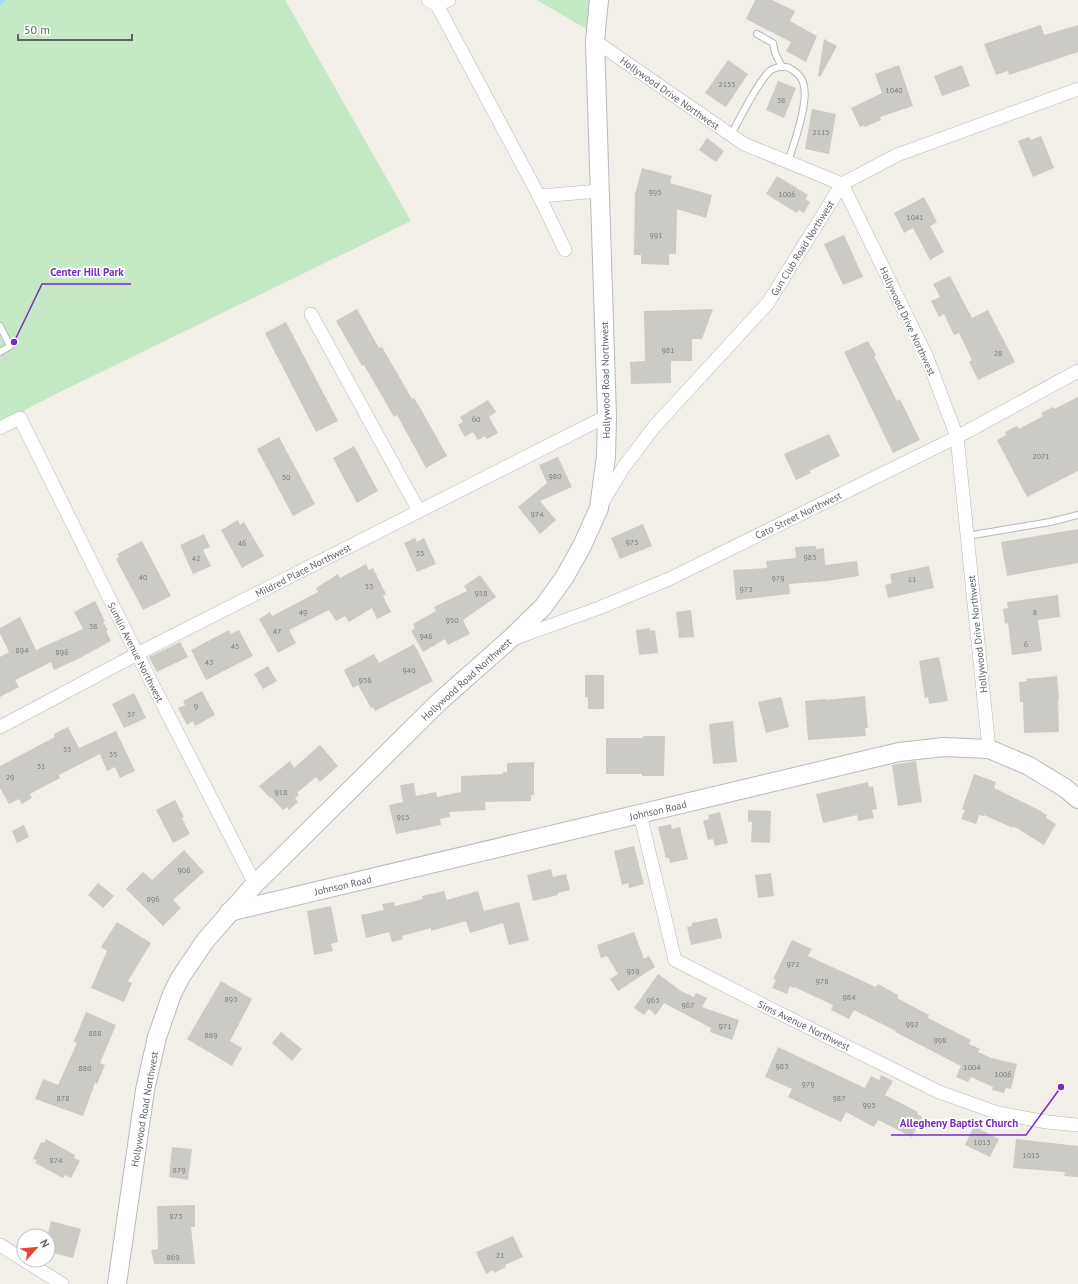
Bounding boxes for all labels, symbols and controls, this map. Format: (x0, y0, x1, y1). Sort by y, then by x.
scale bar (18, 16, 132, 42)
text: 50 m (24, 22, 50, 37)
street label: Hollywood Drive Northwest (618, 54, 722, 133)
house number: 2155 (718, 79, 736, 89)
house number: 1040 (885, 85, 903, 95)
house number: 38 (777, 95, 785, 105)
house number: 2115 (812, 127, 830, 137)
house number: 995 (648, 187, 662, 197)
house number: 1006 (778, 189, 796, 199)
street label: Gun Club Road Northwest (768, 198, 837, 298)
house number: 1041 (906, 212, 924, 222)
house number: 991 (649, 230, 663, 240)
callout: Center Hill Park (42, 261, 131, 284)
text: Center Hill Park (50, 265, 124, 279)
street label: Hollywood Drive Northwest (877, 265, 939, 378)
street label: Hollywood Road Northwest (598, 321, 613, 439)
house number: 981 (661, 345, 675, 355)
house number: 28 (994, 348, 1002, 358)
house number: 60 (472, 414, 481, 424)
house number: 2071 (1032, 451, 1050, 461)
house number: 980 (548, 471, 562, 481)
house number: 50 (282, 472, 291, 482)
street label: Cato Street Northwest (753, 489, 844, 542)
house number: 974 (530, 509, 544, 519)
house number: 975 (625, 537, 639, 547)
house number: 46 (238, 538, 246, 548)
street label: Mildred Place Northwest (253, 540, 354, 600)
house number: 55 (416, 548, 424, 558)
house number: 985 (803, 552, 817, 562)
house number: 42 (192, 553, 200, 563)
house number: 40 (139, 572, 148, 582)
house number: 979 (771, 573, 785, 583)
house number: 11 (908, 574, 916, 584)
street label: Hollywood Drive Northwest (965, 574, 990, 693)
house number: 53 (365, 581, 373, 591)
house number: 973 (739, 584, 753, 594)
house number: 958 (474, 588, 488, 598)
street label: Sumlin Avenue Northwest (105, 600, 167, 705)
house number: 49 (299, 607, 307, 617)
house number: 8 (1033, 607, 1037, 617)
house number: 950 (445, 615, 459, 625)
house number: 38 (89, 621, 97, 631)
house number: 47 (273, 626, 281, 636)
house number: 946 (419, 631, 433, 641)
street label: Hollywood Road Northwest (418, 635, 515, 723)
house number: 6 (1024, 639, 1028, 649)
house number: 45 (231, 641, 239, 651)
house number: 894 (15, 645, 29, 655)
house number: 896 (55, 647, 69, 657)
house number: 43 (205, 657, 213, 667)
house number: 940 (402, 665, 416, 675)
house number: 936 (358, 675, 372, 685)
house number: 9 (194, 701, 198, 711)
house number: 37 (127, 709, 135, 719)
house number: 33 (63, 744, 71, 754)
house number: 35 (109, 749, 117, 759)
house number: 31 (37, 761, 45, 771)
house number: 29 (6, 772, 14, 782)
house number: 918 (274, 787, 288, 797)
street label: Johnson Road (627, 798, 688, 824)
house number: 915 (396, 812, 410, 822)
house number: 906 (177, 865, 191, 875)
street label: Johnson Road (312, 873, 373, 899)
house number: 896 (146, 894, 160, 904)
house number: 972 (786, 959, 800, 969)
house number: 959 (626, 966, 640, 976)
house number: 978 (815, 976, 829, 986)
house number: 984 (842, 992, 856, 1002)
house number: 893 (224, 994, 238, 1004)
house number: 963 (646, 995, 660, 1005)
street label: Sims Avenue Northwest (755, 997, 853, 1054)
house number: 967 (681, 1000, 695, 1010)
house number: 992 (905, 1019, 919, 1029)
house number: 971 (718, 1021, 732, 1031)
house number: 888 (88, 1028, 102, 1038)
house number: 889 (204, 1030, 218, 1040)
house number: 998 (933, 1035, 947, 1045)
street label: Hollywood Road Northwest (128, 1050, 161, 1168)
house number: 983 (775, 1061, 789, 1071)
house number: 1004 (963, 1062, 981, 1072)
house number: 880 (78, 1063, 92, 1073)
house number: 1006 (994, 1069, 1012, 1079)
house number: 979 (801, 1079, 815, 1089)
house number: 878 (56, 1093, 70, 1103)
house number: 987 (832, 1093, 846, 1103)
house number: 993 (862, 1100, 876, 1110)
callout: Allegheny Baptist Church (891, 1112, 1026, 1135)
text: Allegheny Baptist Church (900, 1116, 1018, 1130)
house number: 1013 (973, 1137, 991, 1147)
house number: 1015 (1022, 1150, 1040, 1160)
house number: 874 (49, 1155, 63, 1165)
house number: 879 (172, 1165, 186, 1175)
house number: 873 (169, 1211, 183, 1221)
north arrow (16, 1228, 56, 1268)
text: N (37, 1237, 53, 1250)
house number: 21 (496, 1250, 504, 1260)
house number: 869 (166, 1252, 180, 1262)

